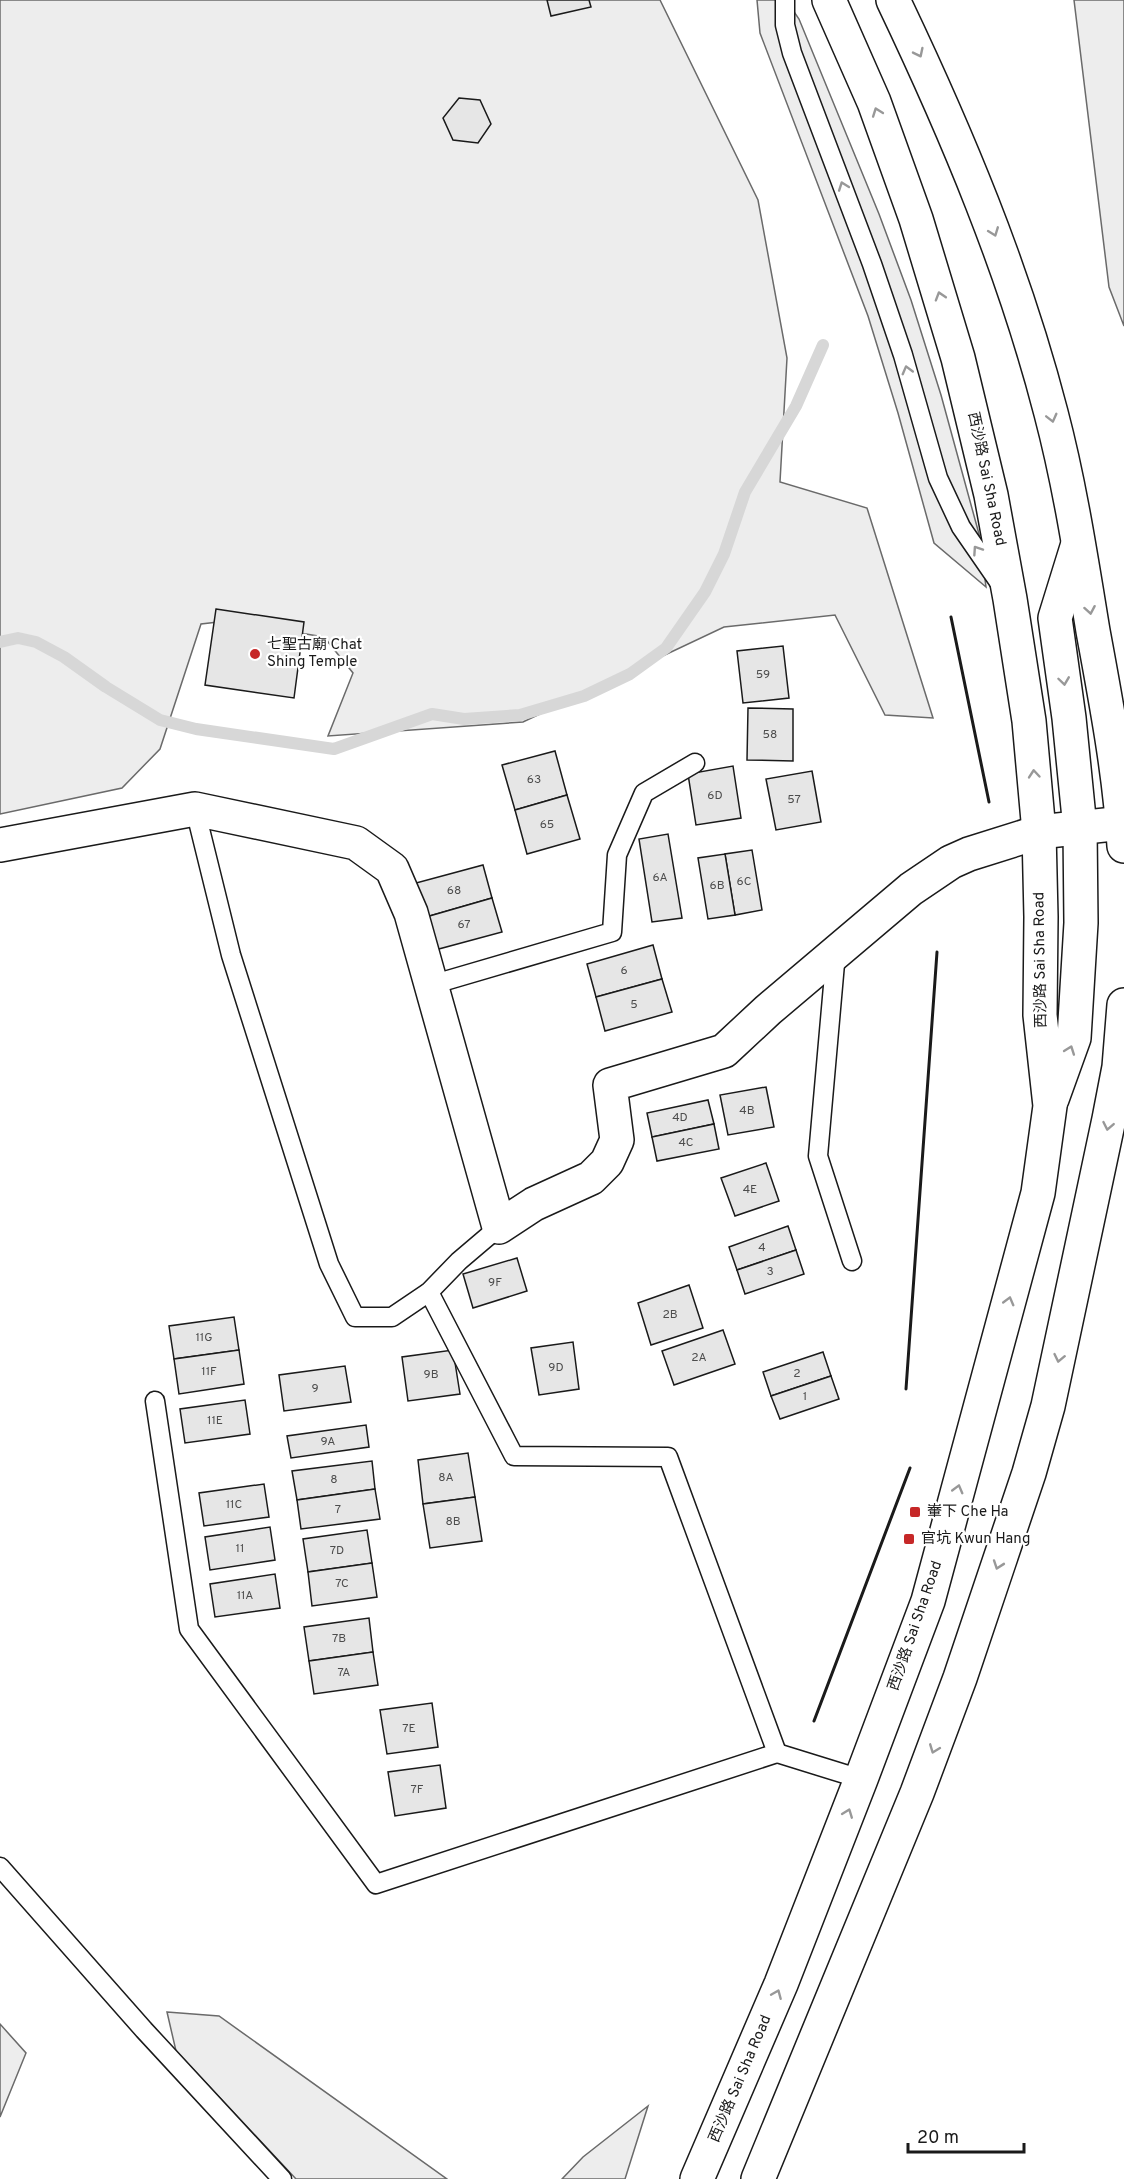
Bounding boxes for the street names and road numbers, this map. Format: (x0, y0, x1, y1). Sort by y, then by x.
street label: 西沙路 Sai Sha Road (963, 410, 1009, 548)
street label: 西沙路 Sai Sha Road (1030, 892, 1052, 1028)
street label: 西沙路 Sai Sha Road (885, 1558, 947, 1694)
street label: 西沙路 Sai Sha Road (706, 2013, 776, 2145)

